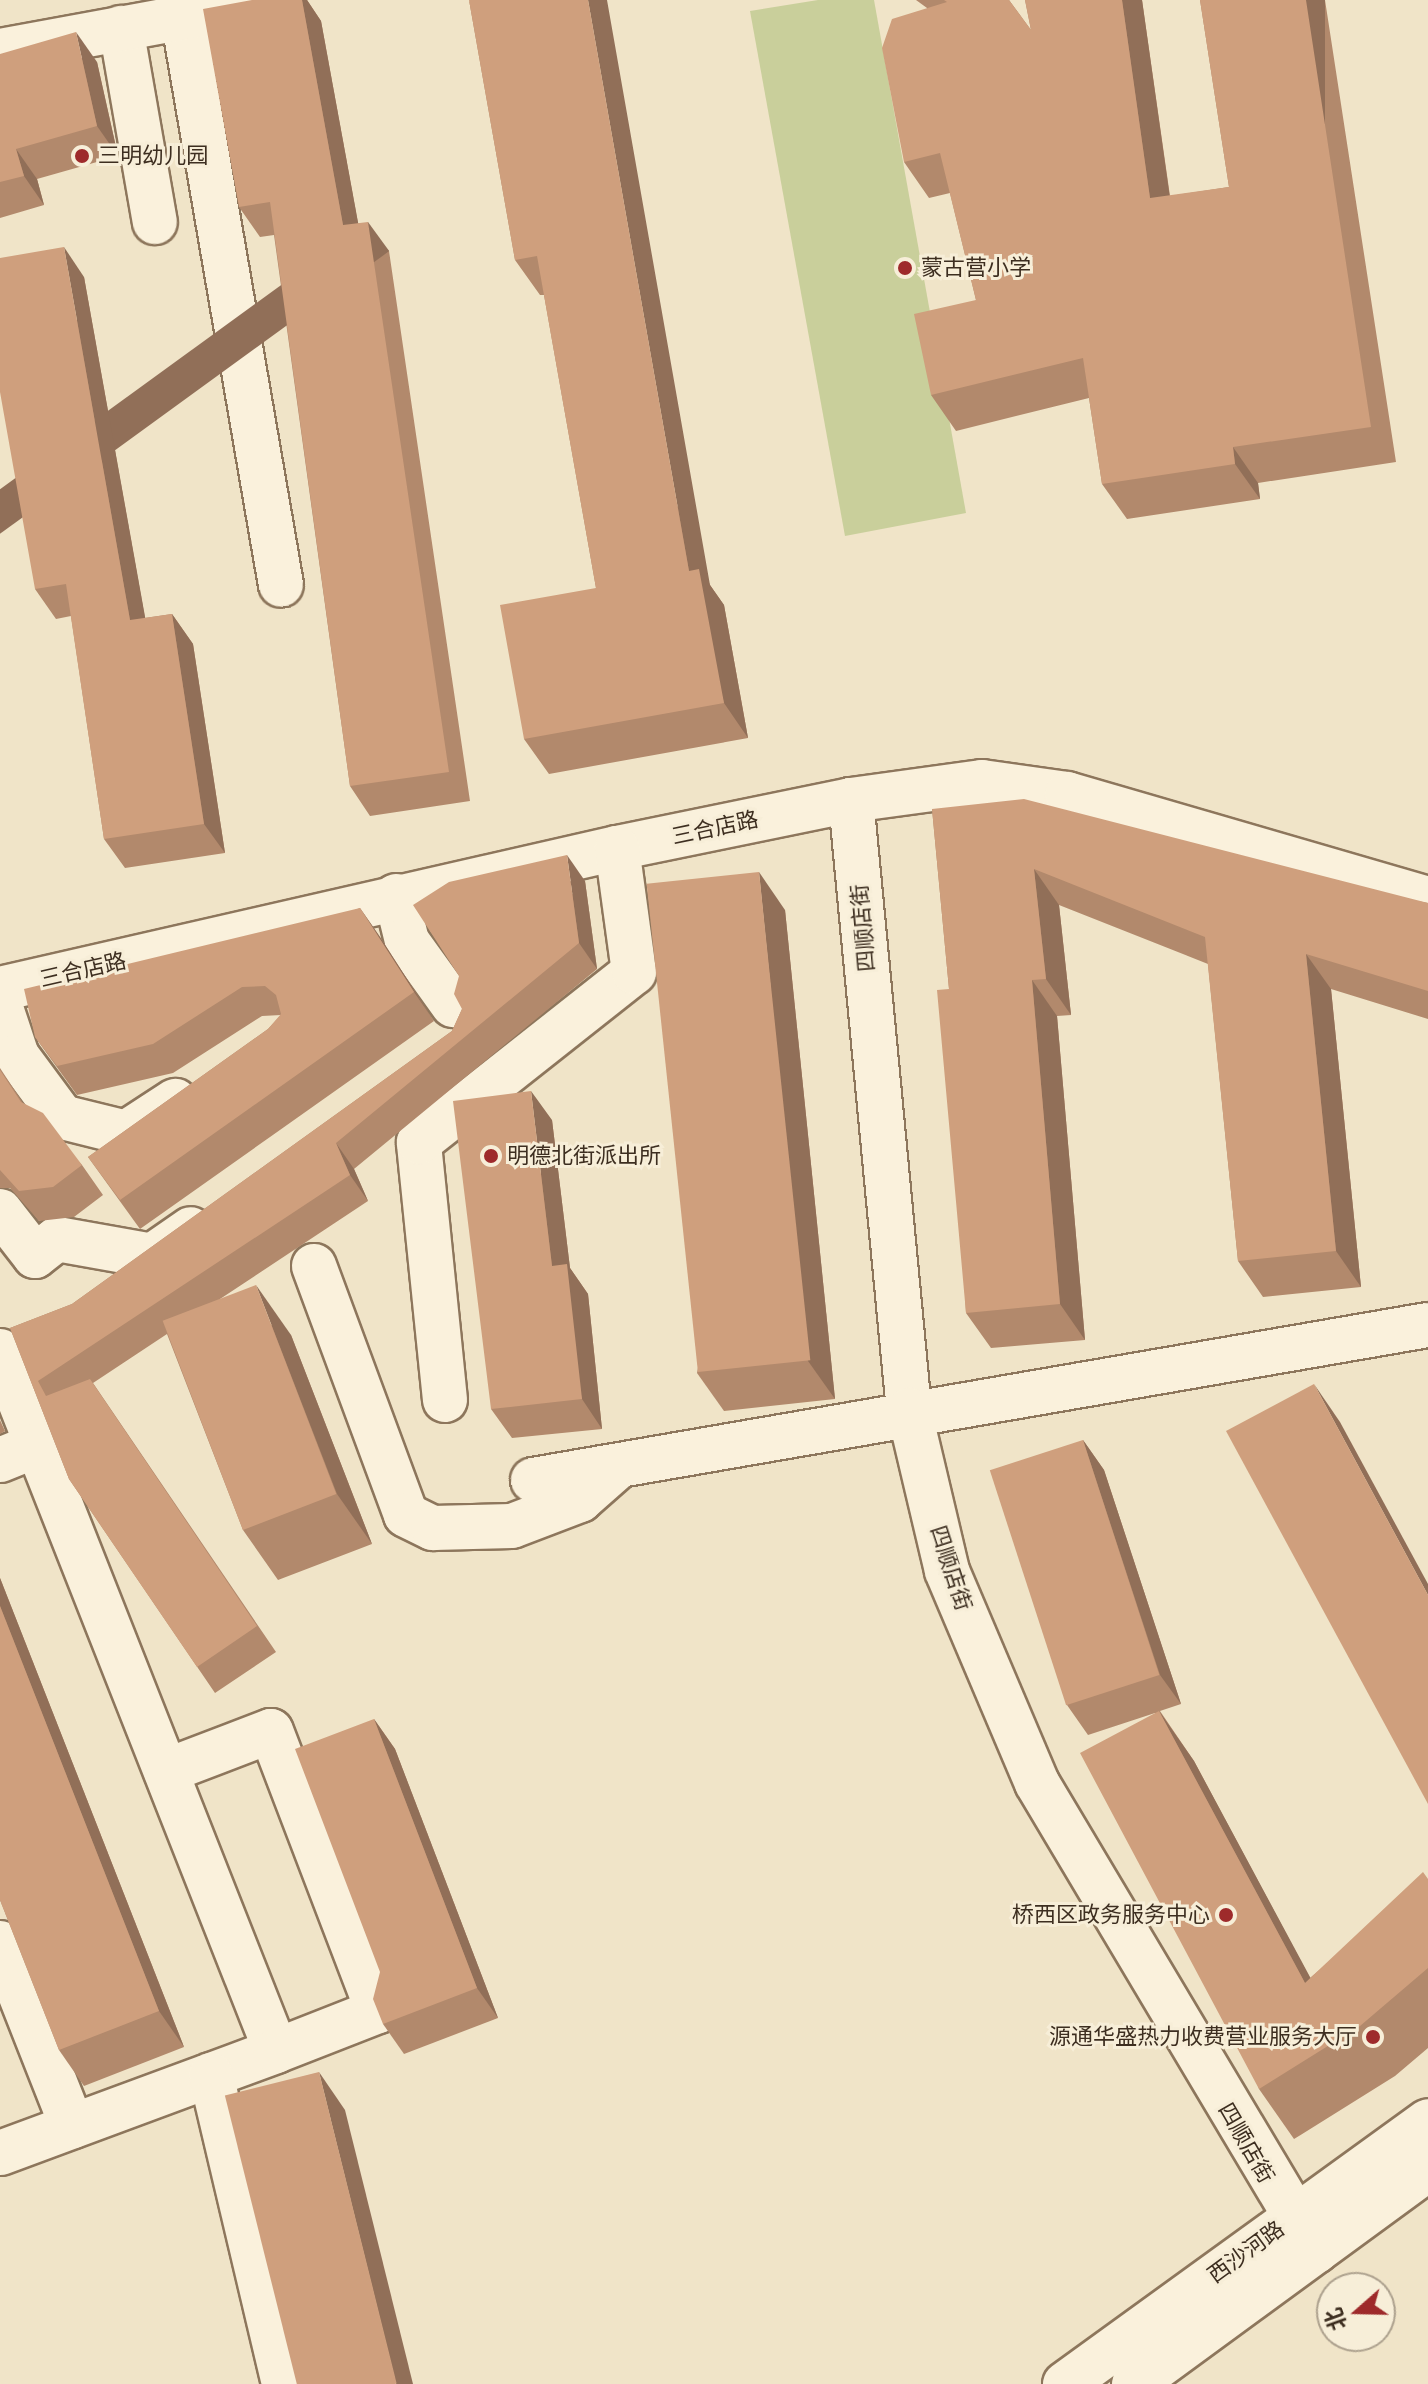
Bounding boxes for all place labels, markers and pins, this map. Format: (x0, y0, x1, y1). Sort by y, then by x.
place label: 三明幼儿园 (98, 143, 208, 169)
marker: 三明幼儿园 (73, 147, 91, 165)
place label: 蒙古营小学 (921, 255, 1031, 281)
marker: 蒙古营小学 (896, 259, 914, 277)
place label: 明德北街派出所 (507, 1143, 661, 1169)
marker: 明德北街派出所 (482, 1147, 500, 1165)
place label: 桥西区政务服务中心 (1012, 1902, 1210, 1928)
marker: 桥西区政务服务中心 (1217, 1906, 1235, 1924)
place label: 源通华盛热力收费营业服务大厅 (1049, 2024, 1357, 2050)
marker: 源通华盛热力收费营业服务大厅 (1364, 2028, 1382, 2046)

